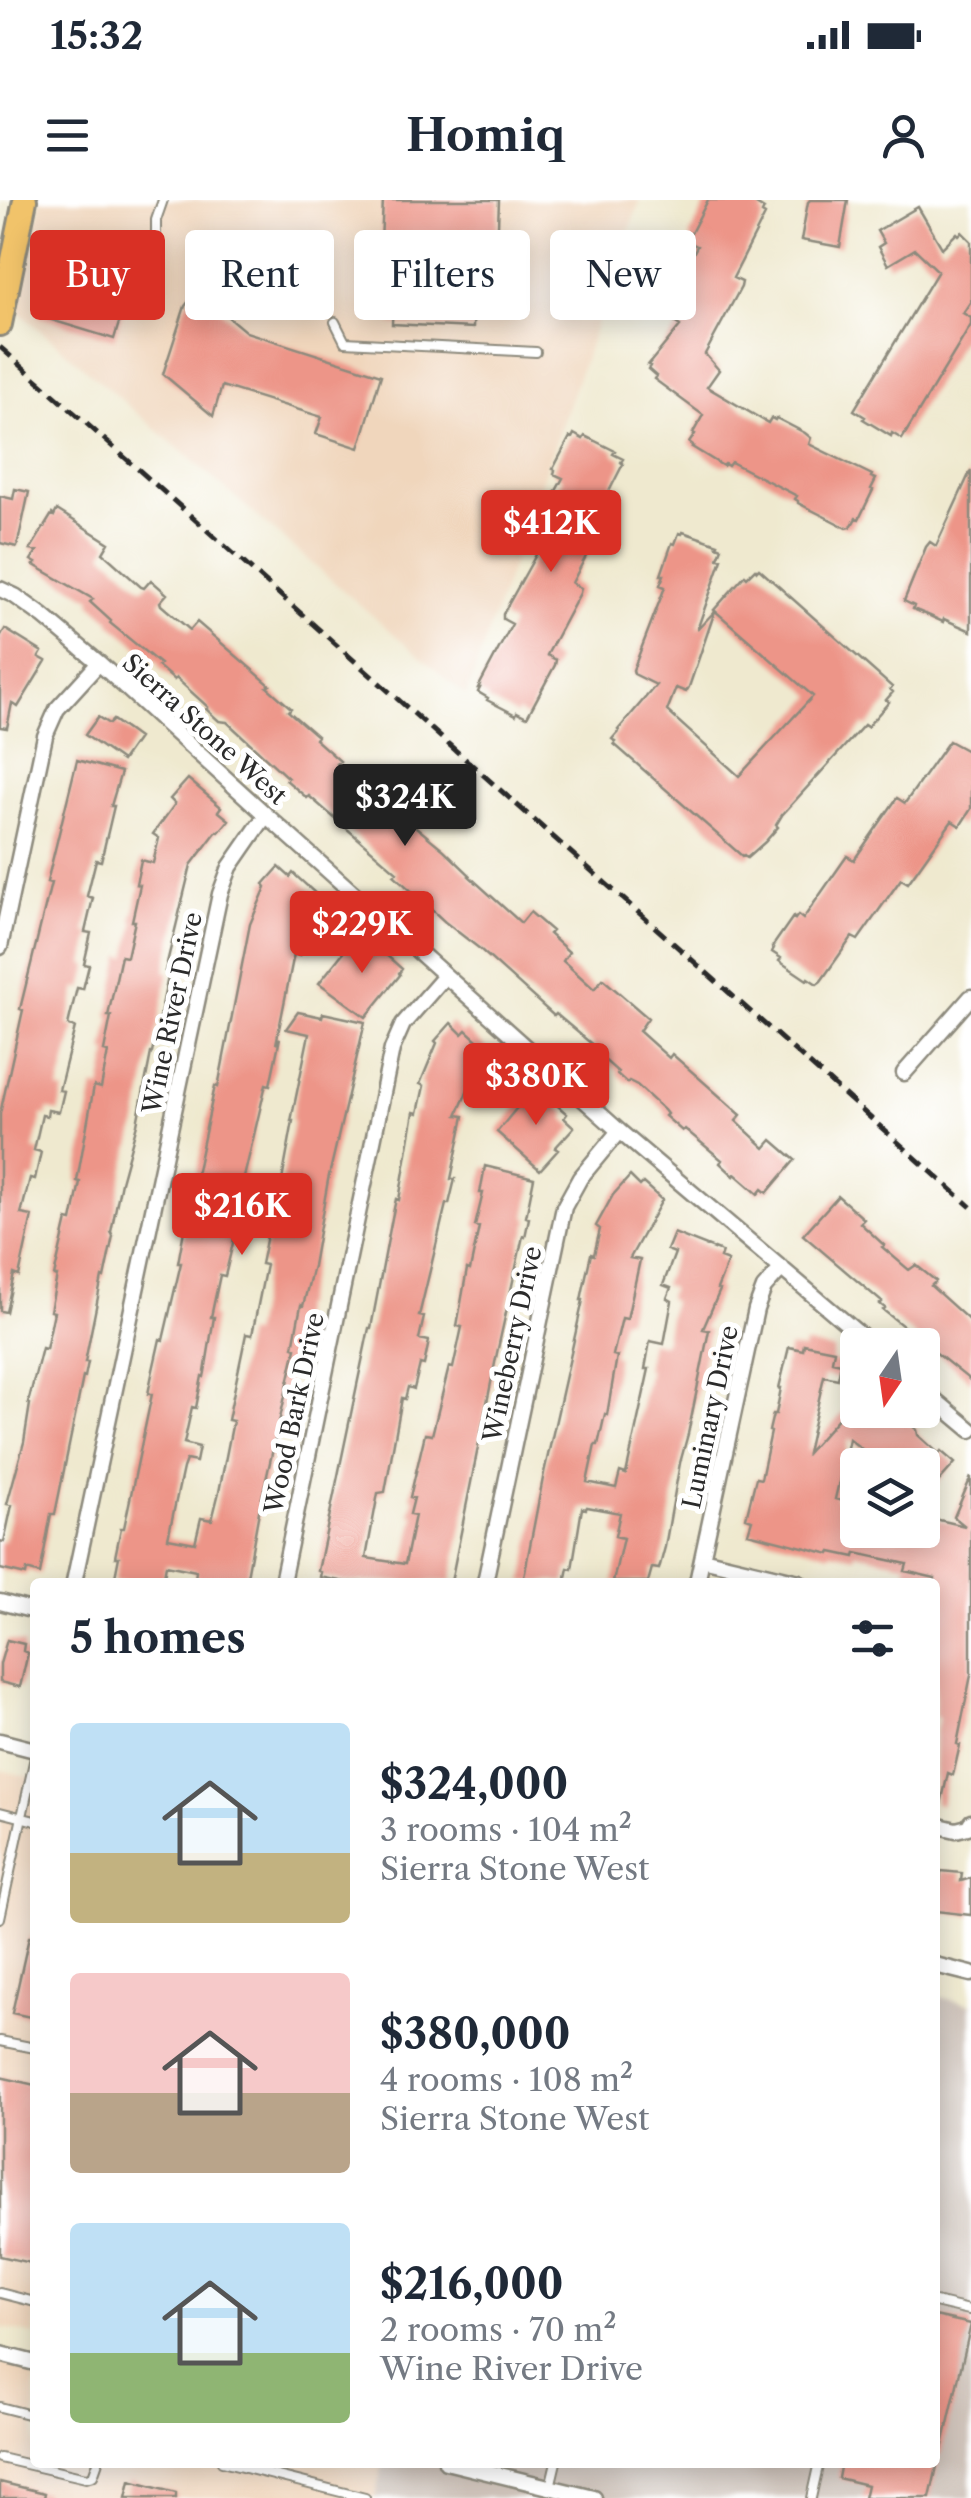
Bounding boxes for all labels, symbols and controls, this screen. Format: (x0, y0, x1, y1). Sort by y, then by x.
text: 15:32 (50, 12, 143, 59)
text: Homiq (406, 107, 565, 163)
icon: menu (40, 108, 95, 163)
icon: person (876, 108, 931, 163)
chip: Buy (30, 230, 165, 320)
chip: Rent (185, 230, 334, 320)
chip: Filters (354, 230, 530, 320)
chip: New (550, 230, 696, 320)
pin: $412K (481, 490, 621, 575)
text: $412K (503, 503, 599, 542)
street label: Sierra Stone West (116, 647, 293, 811)
pin: $324K (335, 764, 475, 849)
text: $324K (355, 777, 455, 816)
pin: $229K (292, 891, 432, 976)
text: $229K (312, 904, 412, 943)
street label: Wine River Drive (136, 909, 209, 1118)
pin: $380K (466, 1043, 606, 1128)
text: $380K (485, 1056, 587, 1095)
pin: $216K (172, 1173, 312, 1258)
text: $216K (194, 1186, 290, 1225)
street label: Wineberry Drive (476, 1243, 548, 1446)
street label: Wood Bark Drive (258, 1310, 331, 1517)
street label: Luminary Drive (676, 1323, 745, 1512)
north arrow (840, 1328, 940, 1428)
map controls (840, 1328, 940, 1548)
button: layers (840, 1448, 940, 1548)
icon: filters (845, 1611, 900, 1666)
text: 5 homes (70, 1612, 246, 1664)
text: $324,000 (380, 1758, 568, 1810)
icon: home (150, 1763, 270, 1883)
text: 3 rooms · 104 m² (380, 1810, 632, 1849)
text: Sierra Stone West (380, 1849, 649, 1888)
text: $380,000 (380, 2008, 571, 2060)
icon: home (150, 2013, 270, 2133)
text: 4 rooms · 108 m² (380, 2060, 633, 2099)
text: Sierra Stone West (380, 2099, 649, 2138)
text: $216,000 (380, 2258, 564, 2310)
icon: home (150, 2263, 270, 2383)
text: 2 rooms · 70 m² (380, 2310, 616, 2349)
text: Wine River Drive (380, 2349, 643, 2388)

